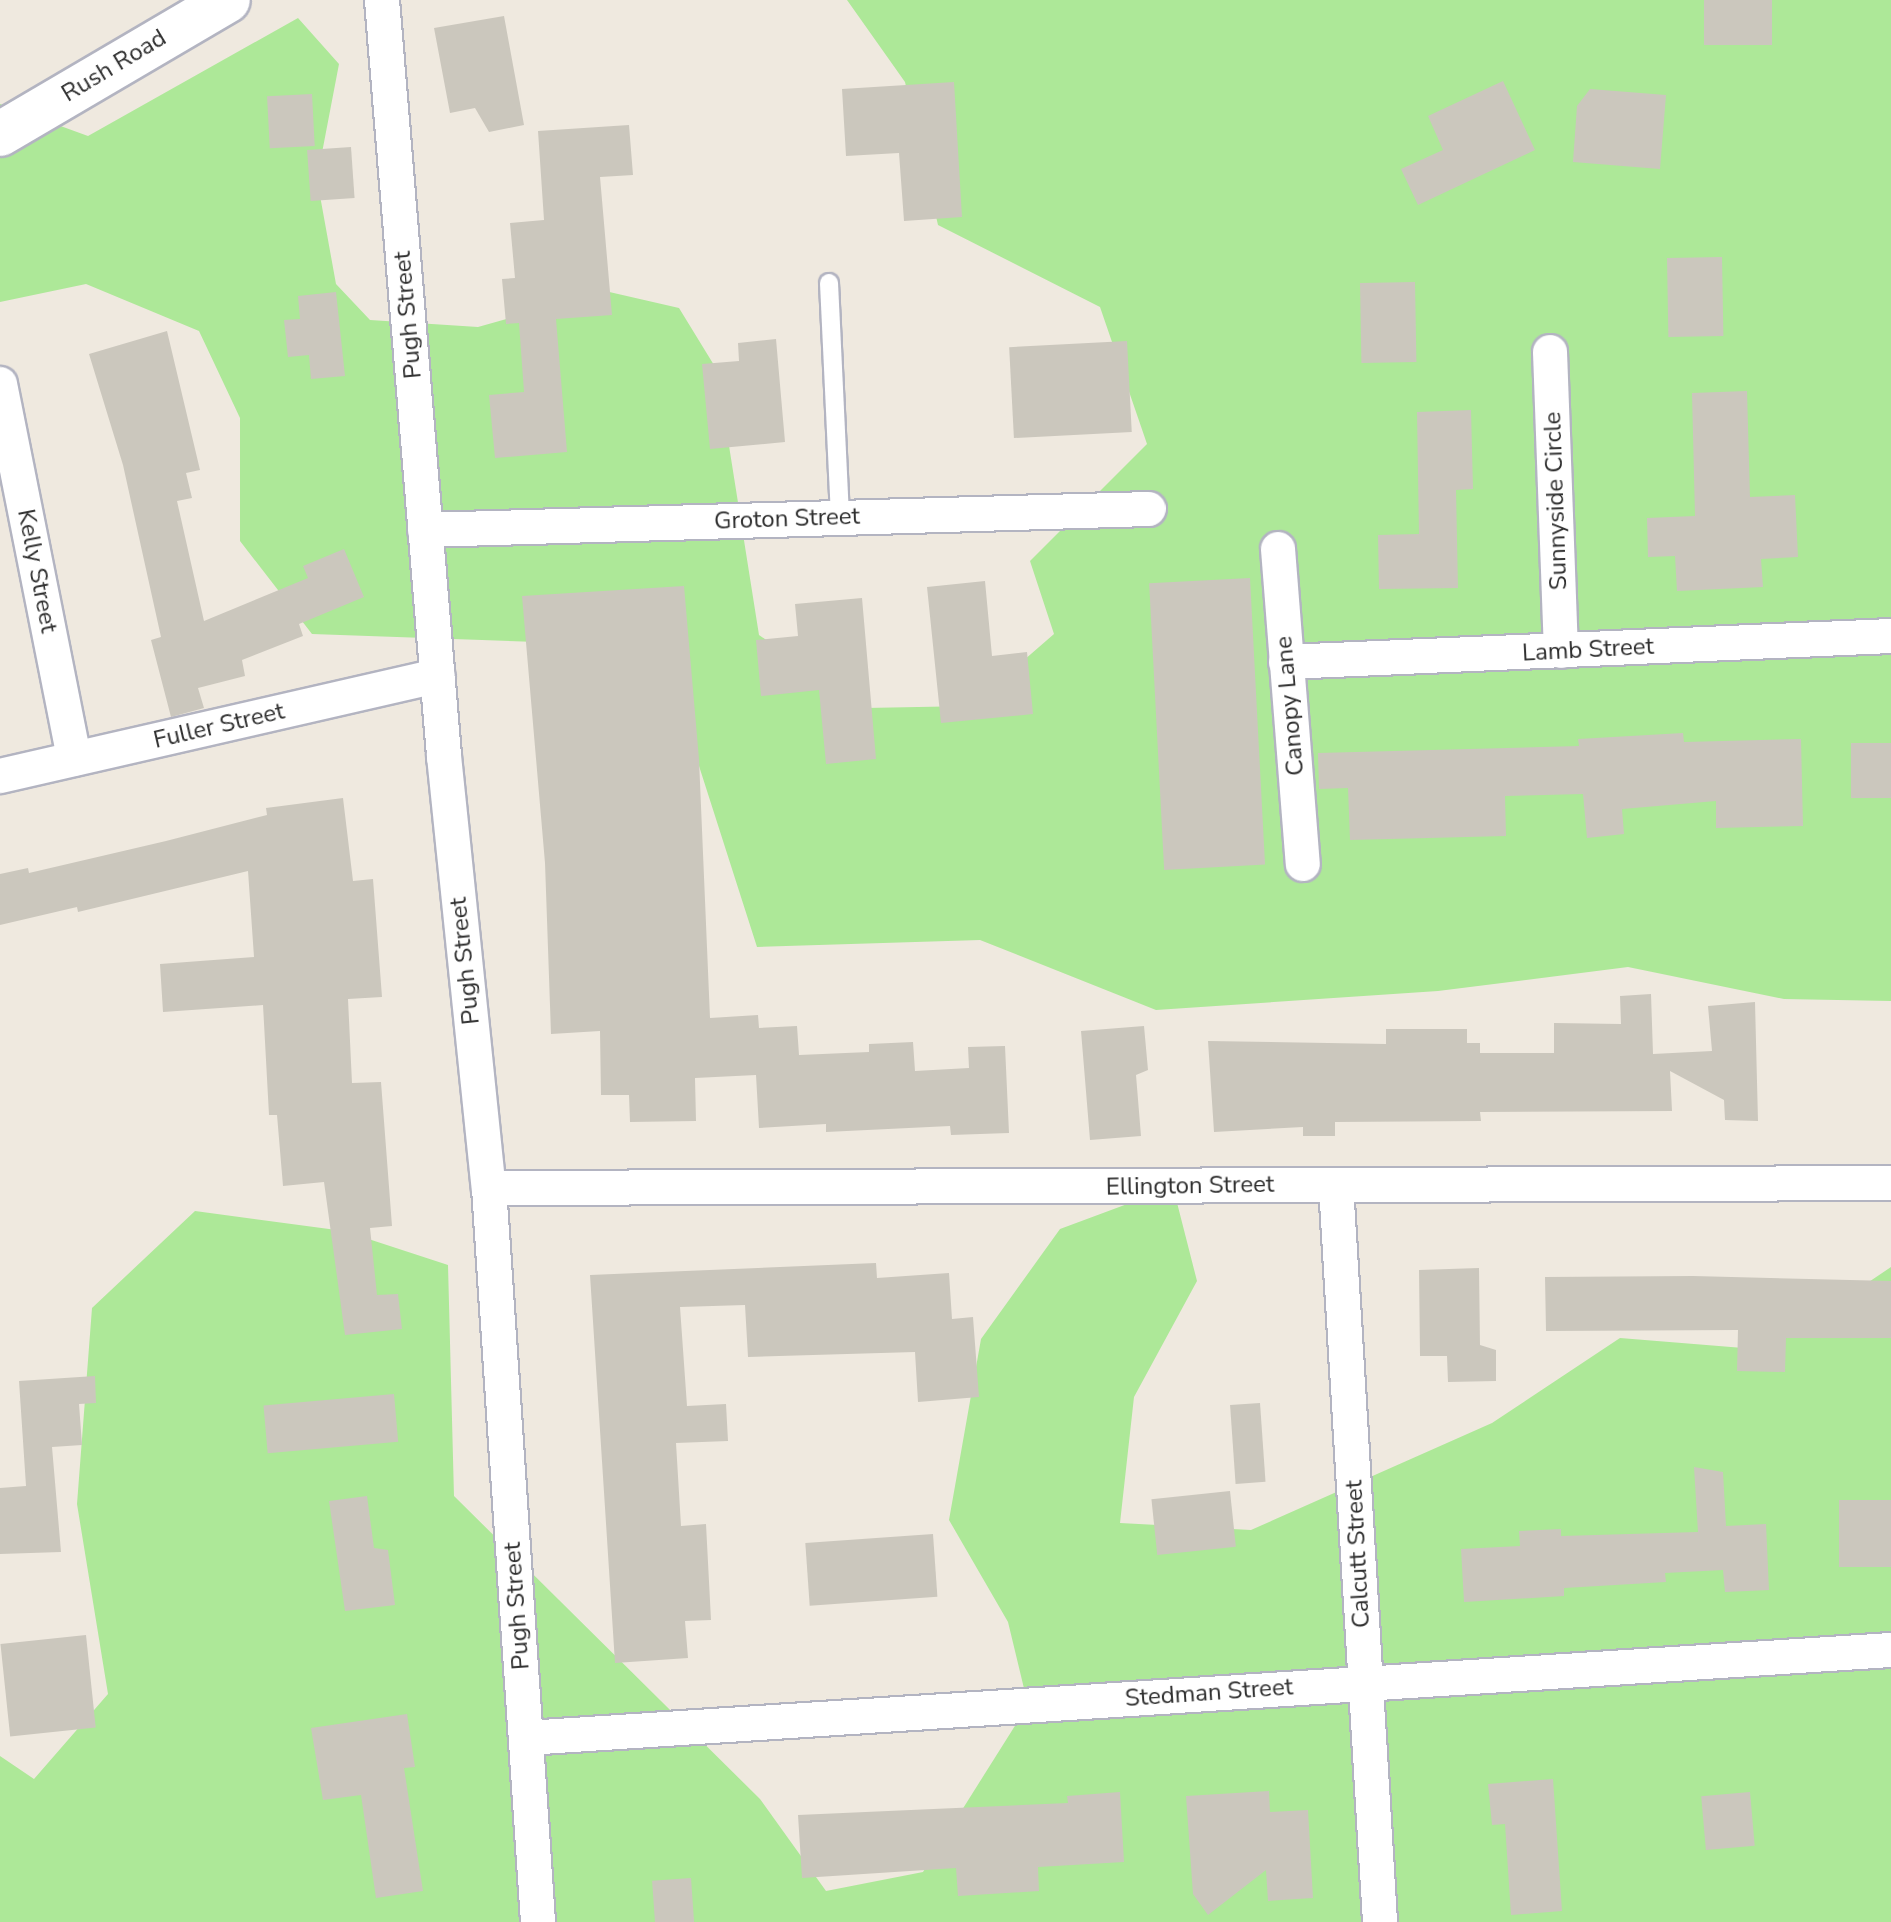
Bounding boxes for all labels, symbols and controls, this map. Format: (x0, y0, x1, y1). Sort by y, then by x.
street label: Rush Road (57, 24, 171, 108)
street label: Pugh Street (388, 250, 428, 380)
street label: Sunnyside Circle (1538, 411, 1574, 591)
street label: Groton Street (714, 502, 860, 536)
street label: Kelly Street (11, 507, 63, 635)
street label: Lamb Street (1521, 632, 1655, 668)
street label: Canopy Lane (1270, 635, 1310, 777)
street label: Fuller Street (151, 697, 287, 755)
street label: Pugh Street (444, 896, 486, 1026)
street label: Ellington Street (1106, 1170, 1274, 1202)
street label: Calcutt Street (1340, 1479, 1376, 1629)
street label: Pugh Street (498, 1541, 536, 1671)
street label: Stedman Street (1124, 1673, 1294, 1713)

